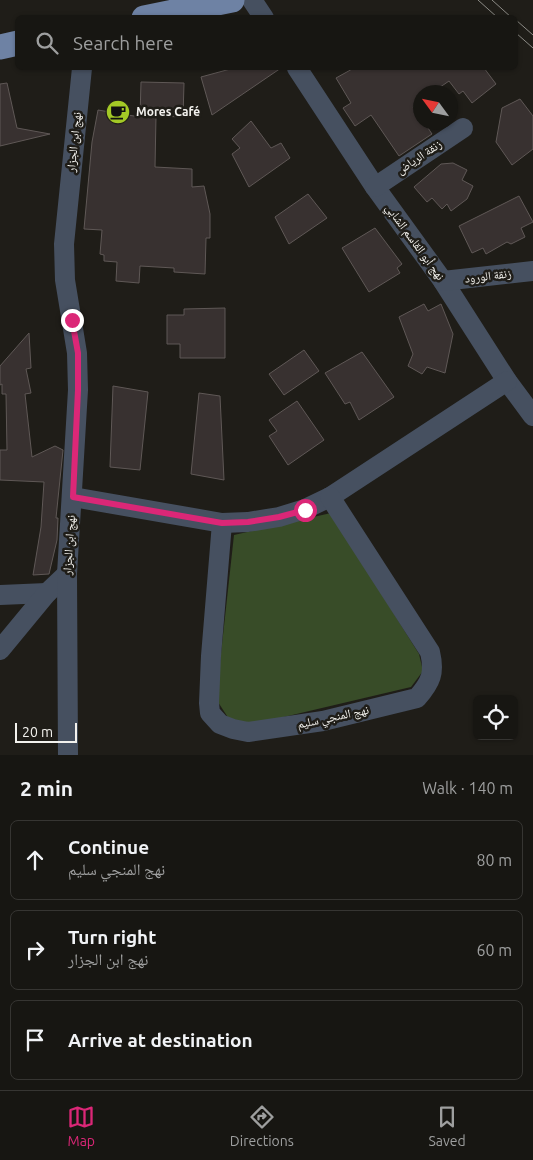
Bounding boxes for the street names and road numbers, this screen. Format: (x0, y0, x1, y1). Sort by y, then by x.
street label: نهج ابن الجزار (64, 111, 84, 174)
street label: زنقة الرياض (394, 137, 445, 177)
street label: نهج أبو القاسم الشابي (380, 201, 447, 285)
street label: زنقة الورود (464, 266, 512, 285)
street label: نهج ابن الجزار (60, 514, 78, 577)
street label: نهج المنجي سليم (296, 703, 371, 734)

